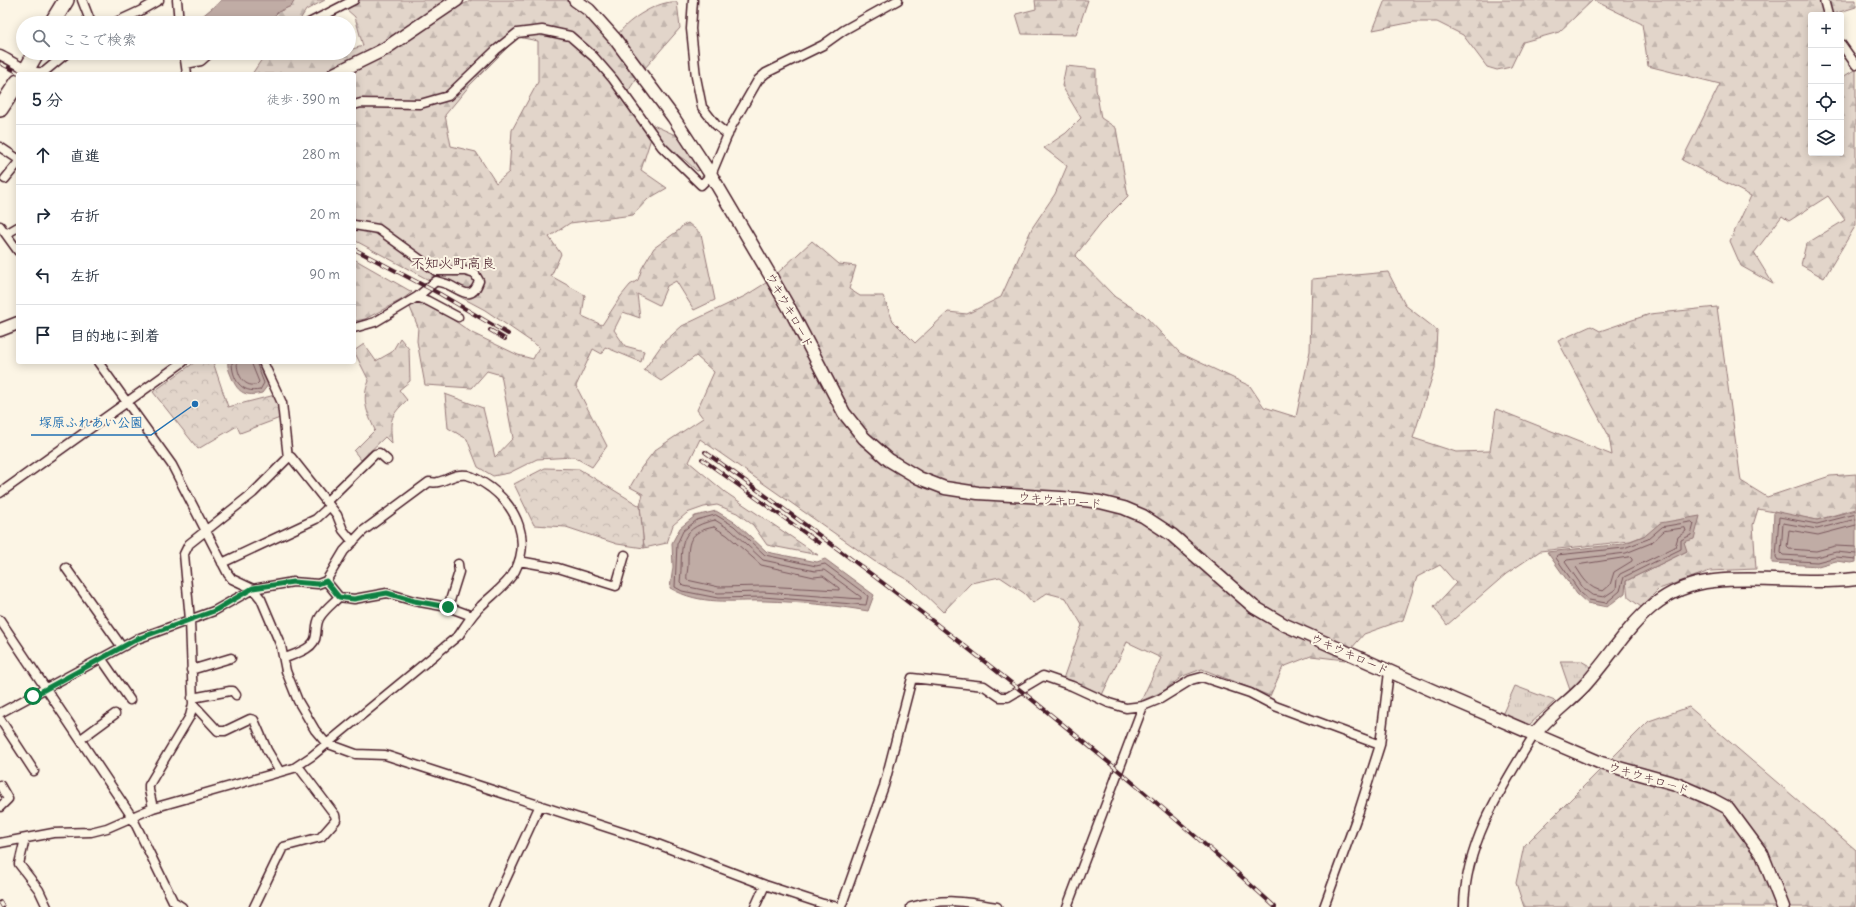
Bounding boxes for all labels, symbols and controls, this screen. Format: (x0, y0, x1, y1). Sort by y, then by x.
map controls (1808, 12, 1844, 156)
button: + (1808, 12, 1844, 48)
search box (16, 16, 356, 60)
icon: search (30, 27, 52, 49)
text: ここで検索 (62, 30, 137, 49)
button: − (1808, 48, 1844, 84)
button: locate (1808, 84, 1844, 120)
text: 5 分 (32, 89, 63, 111)
text: 徒歩 · 390 m (267, 91, 340, 108)
button: layers (1808, 120, 1844, 156)
icon: ahead (32, 144, 54, 166)
text: 直進 (70, 146, 100, 165)
text: 280 m (302, 146, 340, 163)
icon: right (32, 204, 54, 226)
text: 右折 (70, 206, 100, 225)
text: 20 m (310, 206, 340, 223)
district label: 不知火町高良 (411, 254, 495, 272)
icon: left (32, 264, 54, 286)
text: 左折 (70, 266, 100, 285)
text: 90 m (309, 266, 340, 283)
street label: ウキウキロード (763, 270, 817, 350)
icon: arrive (32, 324, 54, 346)
text: 目的地に到着 (70, 326, 160, 345)
callout: 塚原ふれあい公園 (31, 410, 151, 435)
text: 塚原ふれあい公園 (39, 414, 143, 431)
street label: ウキウキロード (1017, 489, 1103, 511)
route end (439, 598, 457, 616)
street label: ウキウキロード (1309, 630, 1391, 678)
route start (24, 687, 42, 705)
street label: ウキウキロード (1607, 759, 1691, 797)

